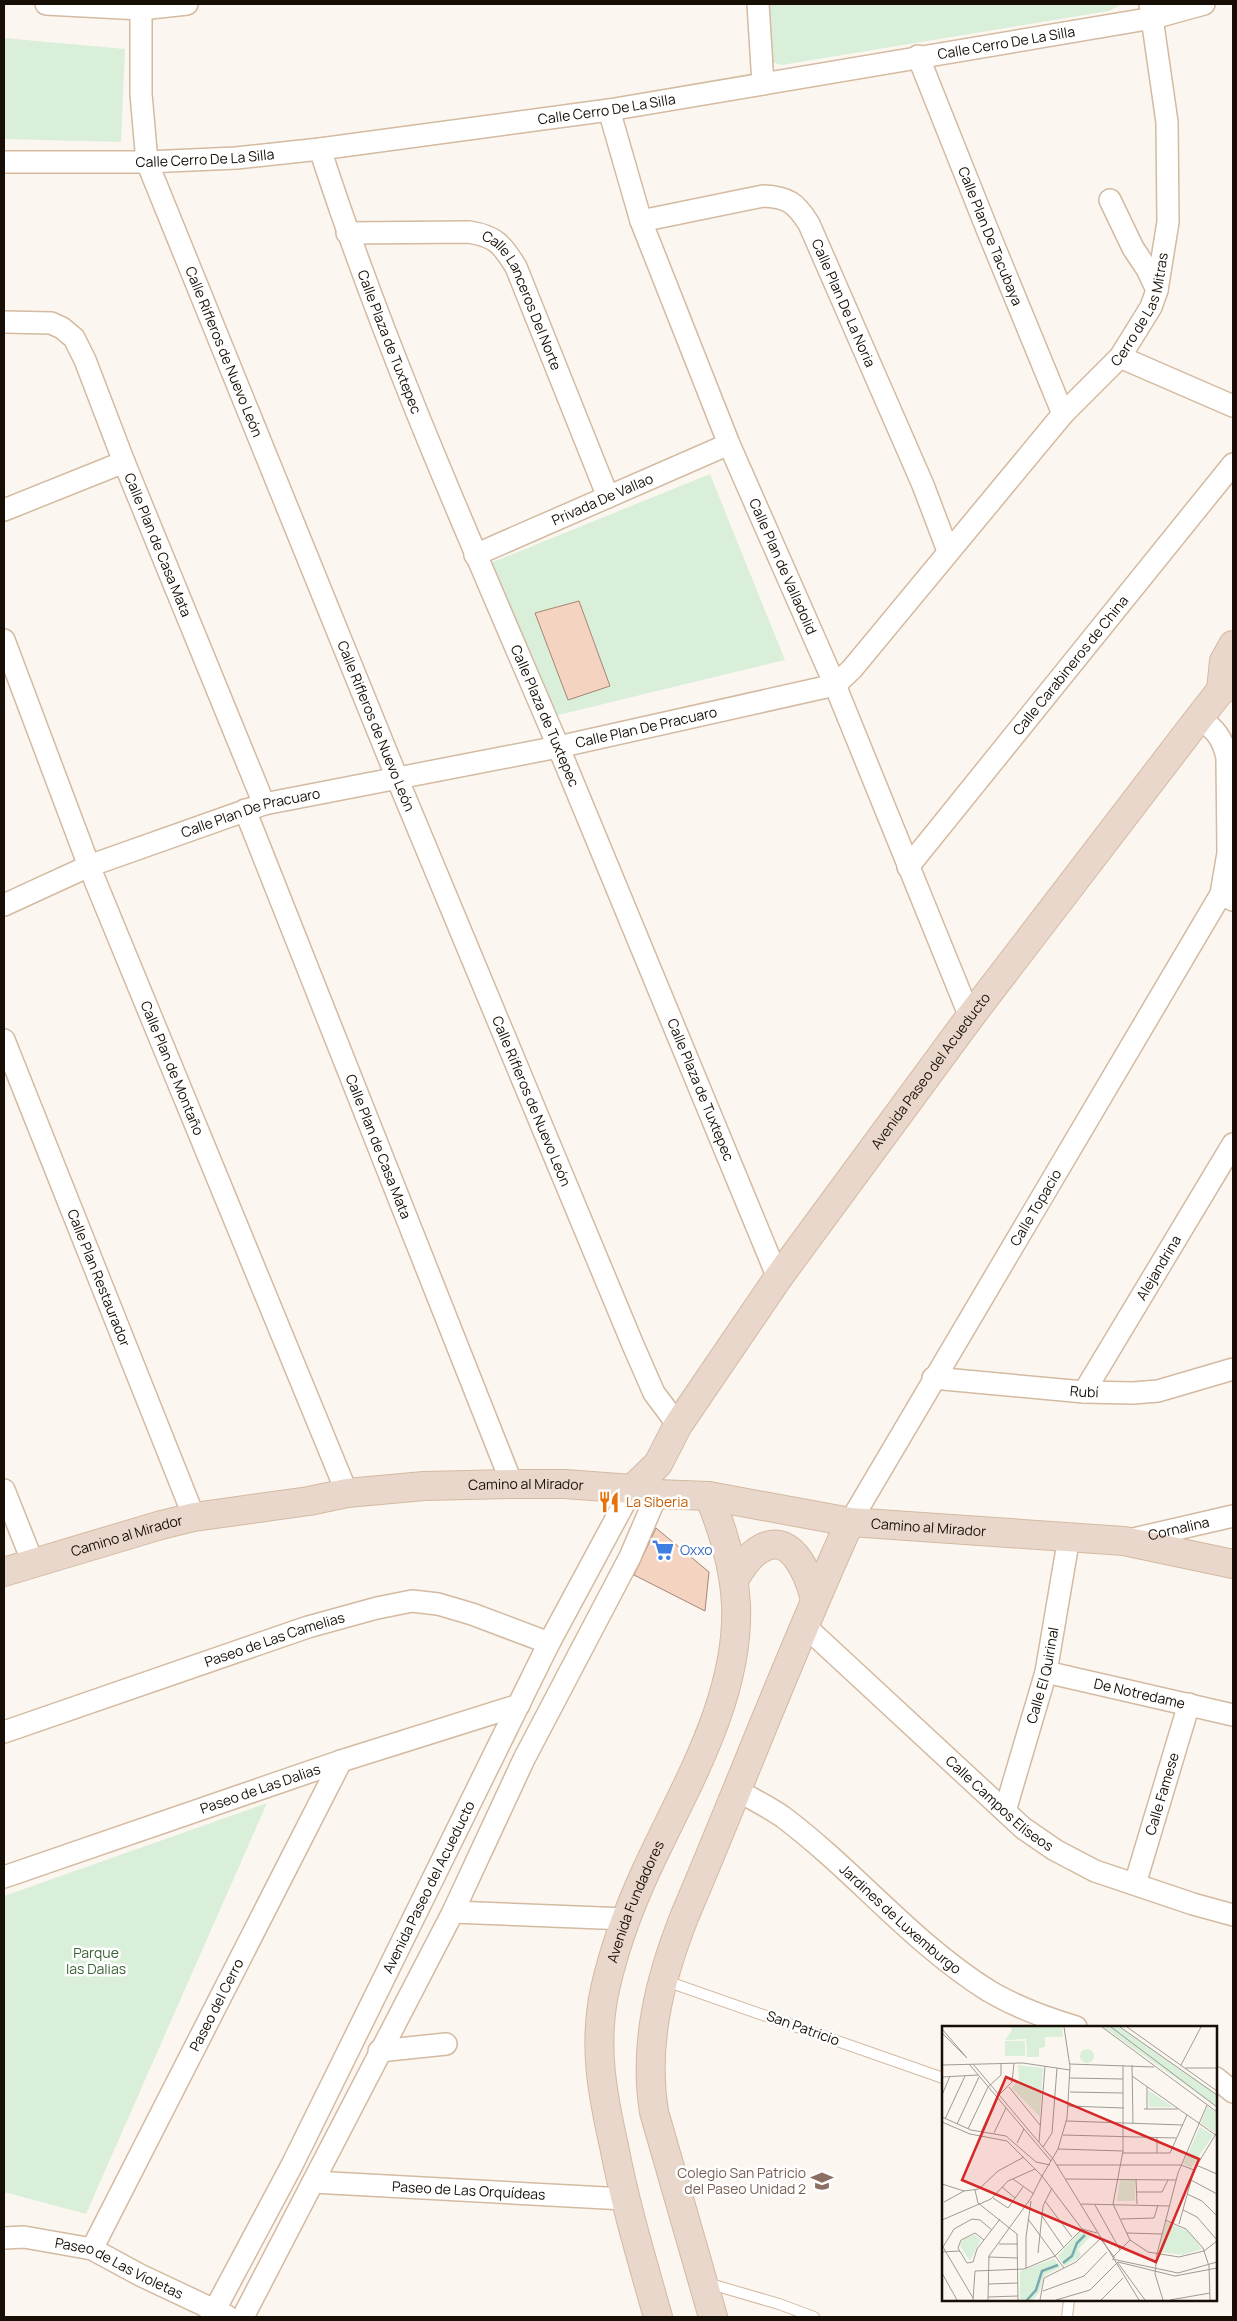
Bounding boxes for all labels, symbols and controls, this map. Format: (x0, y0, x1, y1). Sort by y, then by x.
street label: Calle Cerro De La Silla (936, 21, 1076, 63)
street label: Calle Cerro De La Silla (537, 89, 677, 129)
street label: Calle Cerro De La Silla (135, 144, 275, 171)
street label: Calle Plan De Tacubaya (954, 164, 1027, 308)
street label: Calle Lanceros Del Norte (479, 226, 566, 373)
street label: Calle Plan De La Noria (808, 236, 880, 370)
street label: Cerro de Las Mitras (1106, 251, 1172, 370)
street label: Calle Rifleros de Nuevo León (181, 263, 268, 440)
street label: Calle Plaza de Tuxtepec (354, 267, 426, 417)
street label: Privada De Vallao (549, 468, 656, 529)
street label: Calle Plan de Casa Mata (120, 470, 196, 620)
street label: Calle Plan de Valladolid (745, 495, 822, 637)
street label: Calle Carabineros de China (1008, 591, 1132, 739)
street label: Calle Rifleros de Nuevo León (333, 638, 420, 814)
street label: Calle Plaza de Tuxtepec (507, 642, 584, 790)
street label: Calle Plan De Pracuaro (573, 702, 719, 752)
street label: Calle Plan De Pracuaro (178, 783, 322, 842)
street label: Avenida Paseo del Acueducto (866, 988, 994, 1153)
street label: Calle Plan de Montaño (136, 998, 209, 1138)
street label: Calle Rifleros de Nuevo León (488, 1013, 576, 1189)
street label: Calle Plaza de Tuxtepec (663, 1015, 739, 1164)
street label: Calle Plan de Casa Mata (342, 1071, 416, 1221)
street label: Calle Topacio (1005, 1166, 1065, 1249)
street label: Calle Plan Restaurador (63, 1206, 135, 1349)
street label: Alejandrina (1131, 1231, 1185, 1303)
street label: Rubí (1069, 1381, 1099, 1401)
street label: Camino al Mirador (468, 1474, 584, 1494)
restaurant icon: La Siberia (596, 1489, 622, 1515)
place label: La Siberia (626, 1492, 688, 1511)
street label: Camino al Mirador (68, 1510, 184, 1560)
street label: Cornalina (1146, 1512, 1211, 1544)
street label: Camino al Mirador (870, 1513, 987, 1540)
supermarket icon: Oxxo (650, 1537, 676, 1563)
place label: Oxxo (680, 1540, 713, 1559)
street label: Paseo de Las Camelias (202, 1607, 347, 1671)
street label: Calle El Quirinal (1021, 1625, 1063, 1726)
street label: De Notredame (1092, 1673, 1187, 1713)
street label: Calle Famese (1140, 1750, 1183, 1837)
street label: Calle Campos Elíseos (942, 1751, 1057, 1855)
street label: Paseo de Las Dalias (197, 1759, 323, 1818)
street label: Avenida Paseo del Acueducto (378, 1797, 479, 1976)
street label: Avenida Fundadores (602, 1837, 668, 1965)
street label: Jardines de Luxemburgo (836, 1859, 965, 1978)
park label: Parque las Dalias (66, 1943, 126, 1978)
street label: Paseo del Cerro (185, 1955, 248, 2054)
street label: San Patricio (764, 2006, 842, 2050)
inset map (942, 2026, 1217, 2301)
place label: Colegio San Patricio del Paseo Unidad 2 (677, 2163, 806, 2198)
school or university icon: Colegio San Patricio del Paseo Unidad 2 (809, 2168, 835, 2194)
street label: Paseo de Las Orquídeas (392, 2176, 546, 2204)
street label: Paseo de Las Violetas (53, 2233, 187, 2303)

